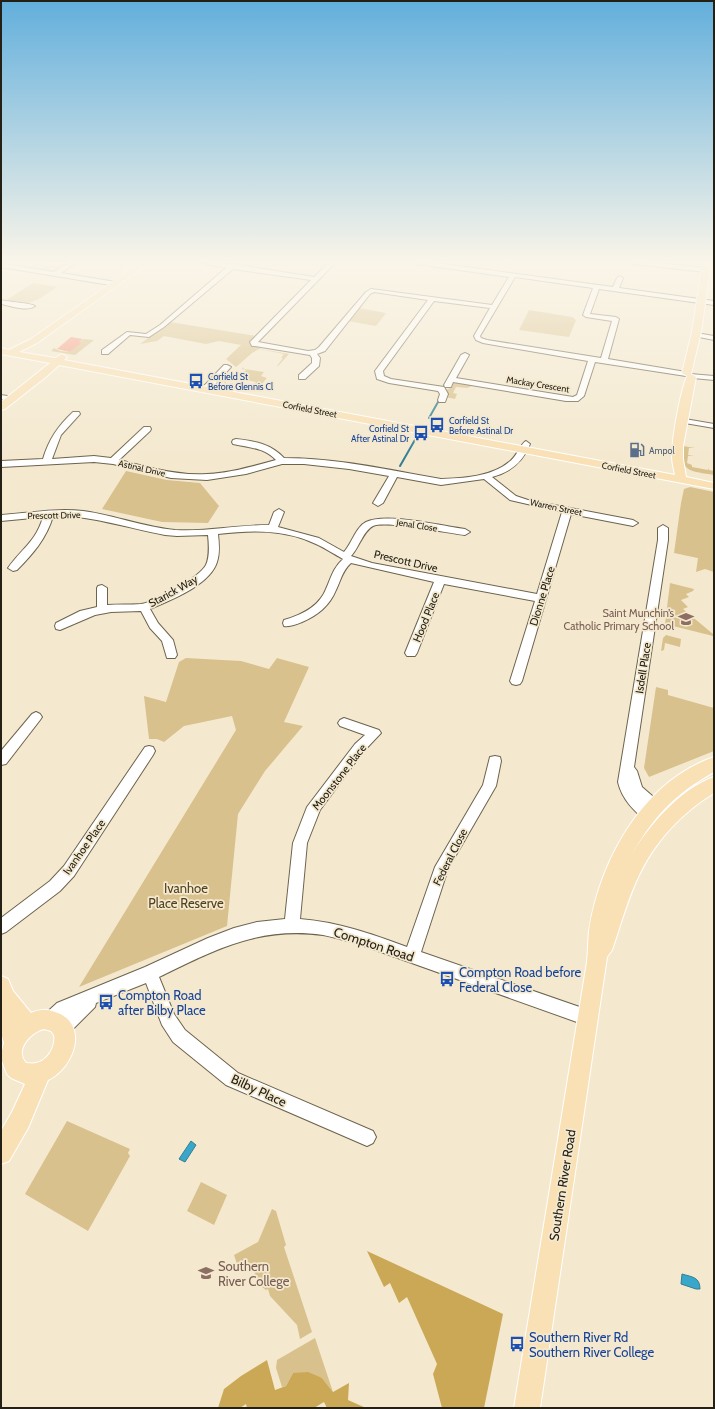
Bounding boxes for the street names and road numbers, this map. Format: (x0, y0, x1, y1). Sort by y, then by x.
street label: Mackay Crescent (506, 374, 570, 394)
street label: Corfield Street (282, 398, 338, 420)
street label: Astinal Drive (117, 457, 167, 479)
street label: Corfield Street (601, 459, 657, 481)
street label: Warren Street (529, 496, 583, 518)
street label: Prescott Drive (27, 509, 81, 521)
street label: Jenal Close (395, 516, 439, 534)
street label: Prescott Drive (373, 547, 440, 575)
street label: Dionne Place (526, 564, 558, 627)
street label: Starick Way (146, 572, 200, 610)
street label: Hood Place (410, 589, 443, 644)
street label: Isdell Place (632, 641, 654, 694)
street label: Moonstone Place (309, 741, 369, 813)
street label: Ivanhoe Place (60, 816, 108, 877)
street label: Federal Close (430, 826, 470, 888)
street label: Compton Road (332, 924, 416, 964)
street label: Bilby Place (229, 1070, 290, 1110)
street label: Southern River Road (545, 1128, 579, 1242)

